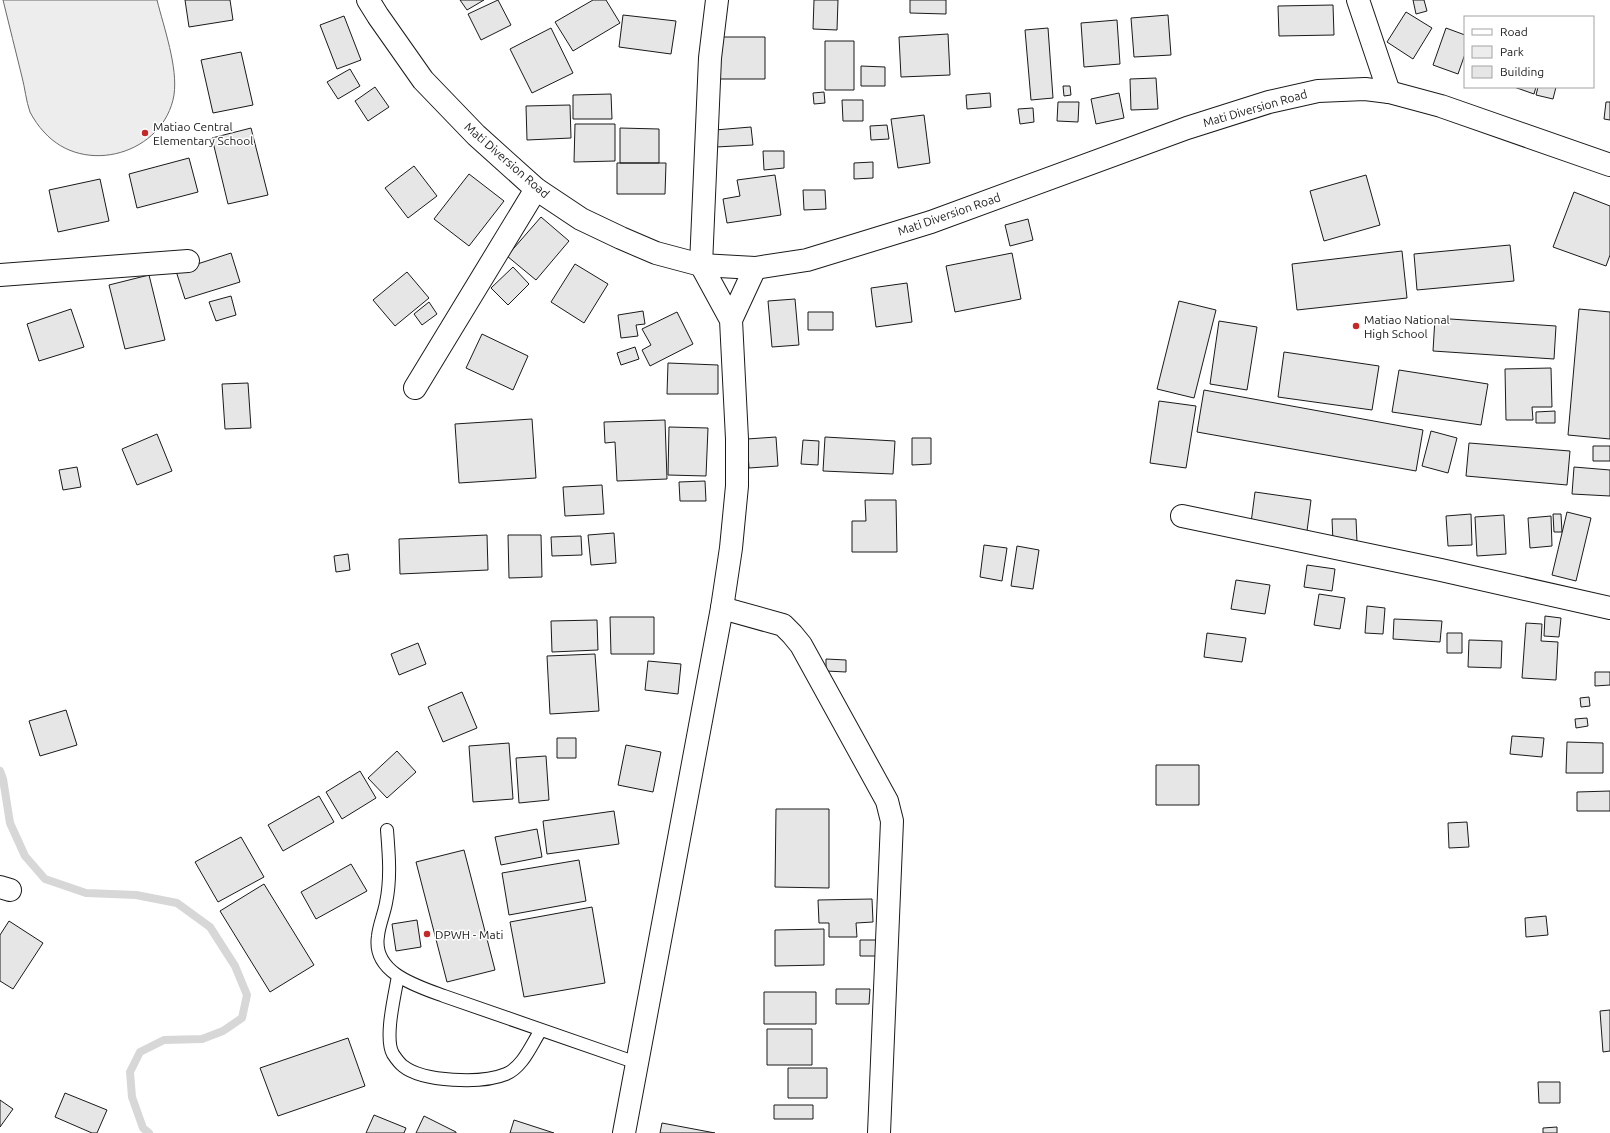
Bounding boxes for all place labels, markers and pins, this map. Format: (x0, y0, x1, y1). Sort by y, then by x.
place label: Matiao Central Elementary School (153, 120, 253, 147)
marker: Matiao Central Elementary School (140, 128, 150, 138)
place label: Matiao National High School (1364, 313, 1450, 340)
marker: Matiao National High School (1351, 321, 1361, 331)
place label: DPWH - Mati (435, 928, 503, 941)
marker: DPWH - Mati (422, 929, 432, 939)

